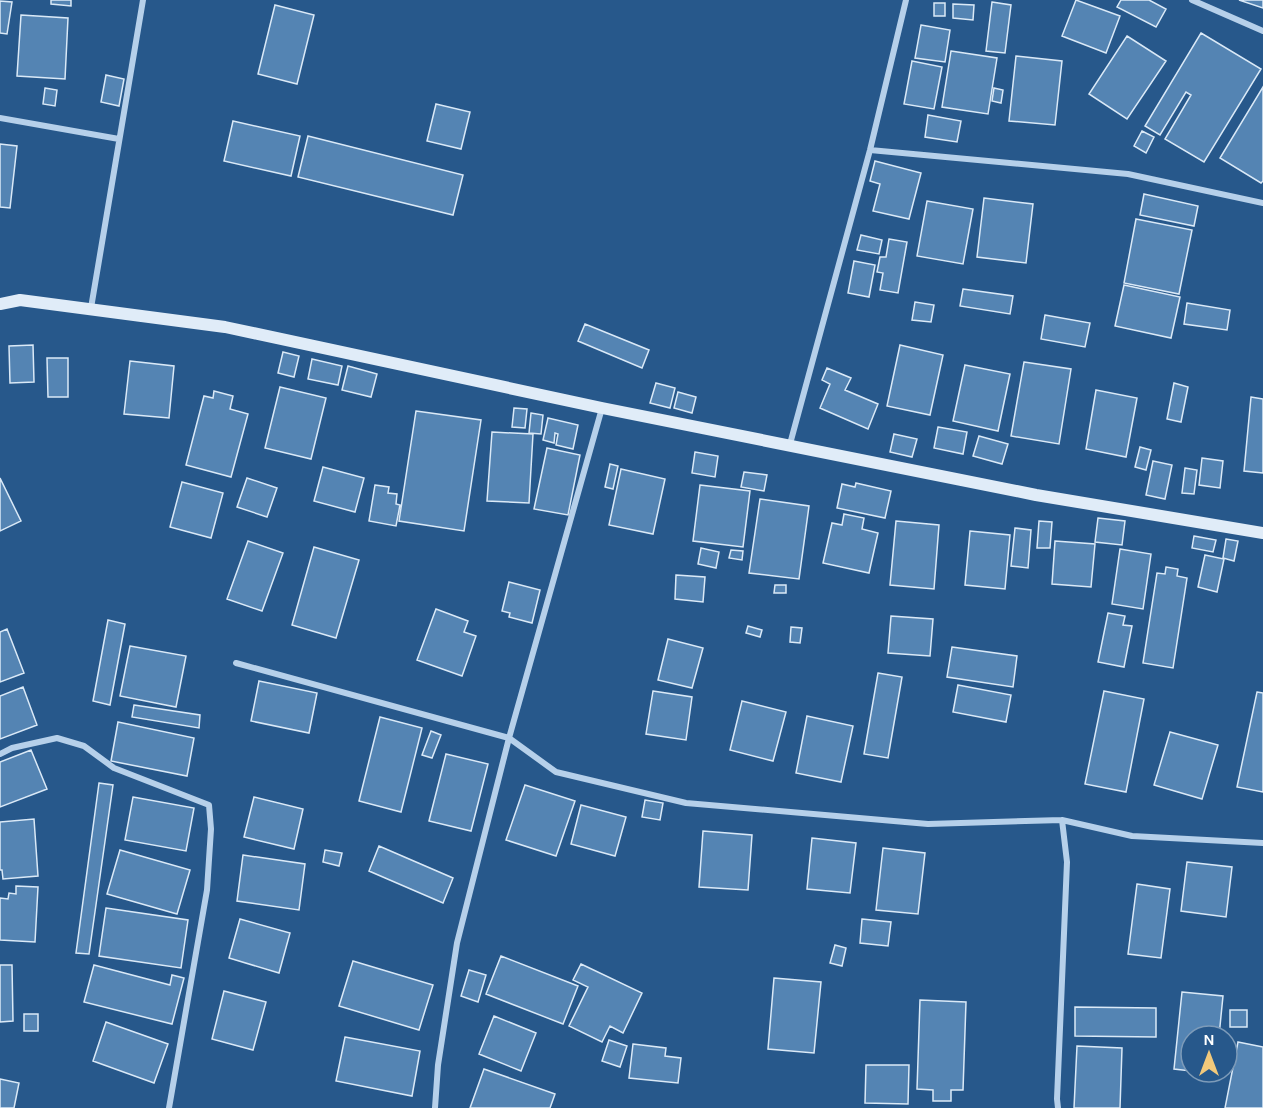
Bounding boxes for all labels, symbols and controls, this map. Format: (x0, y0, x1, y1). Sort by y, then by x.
north arrow (1179, 1024, 1239, 1084)
text: N (1203, 1030, 1215, 1049)

